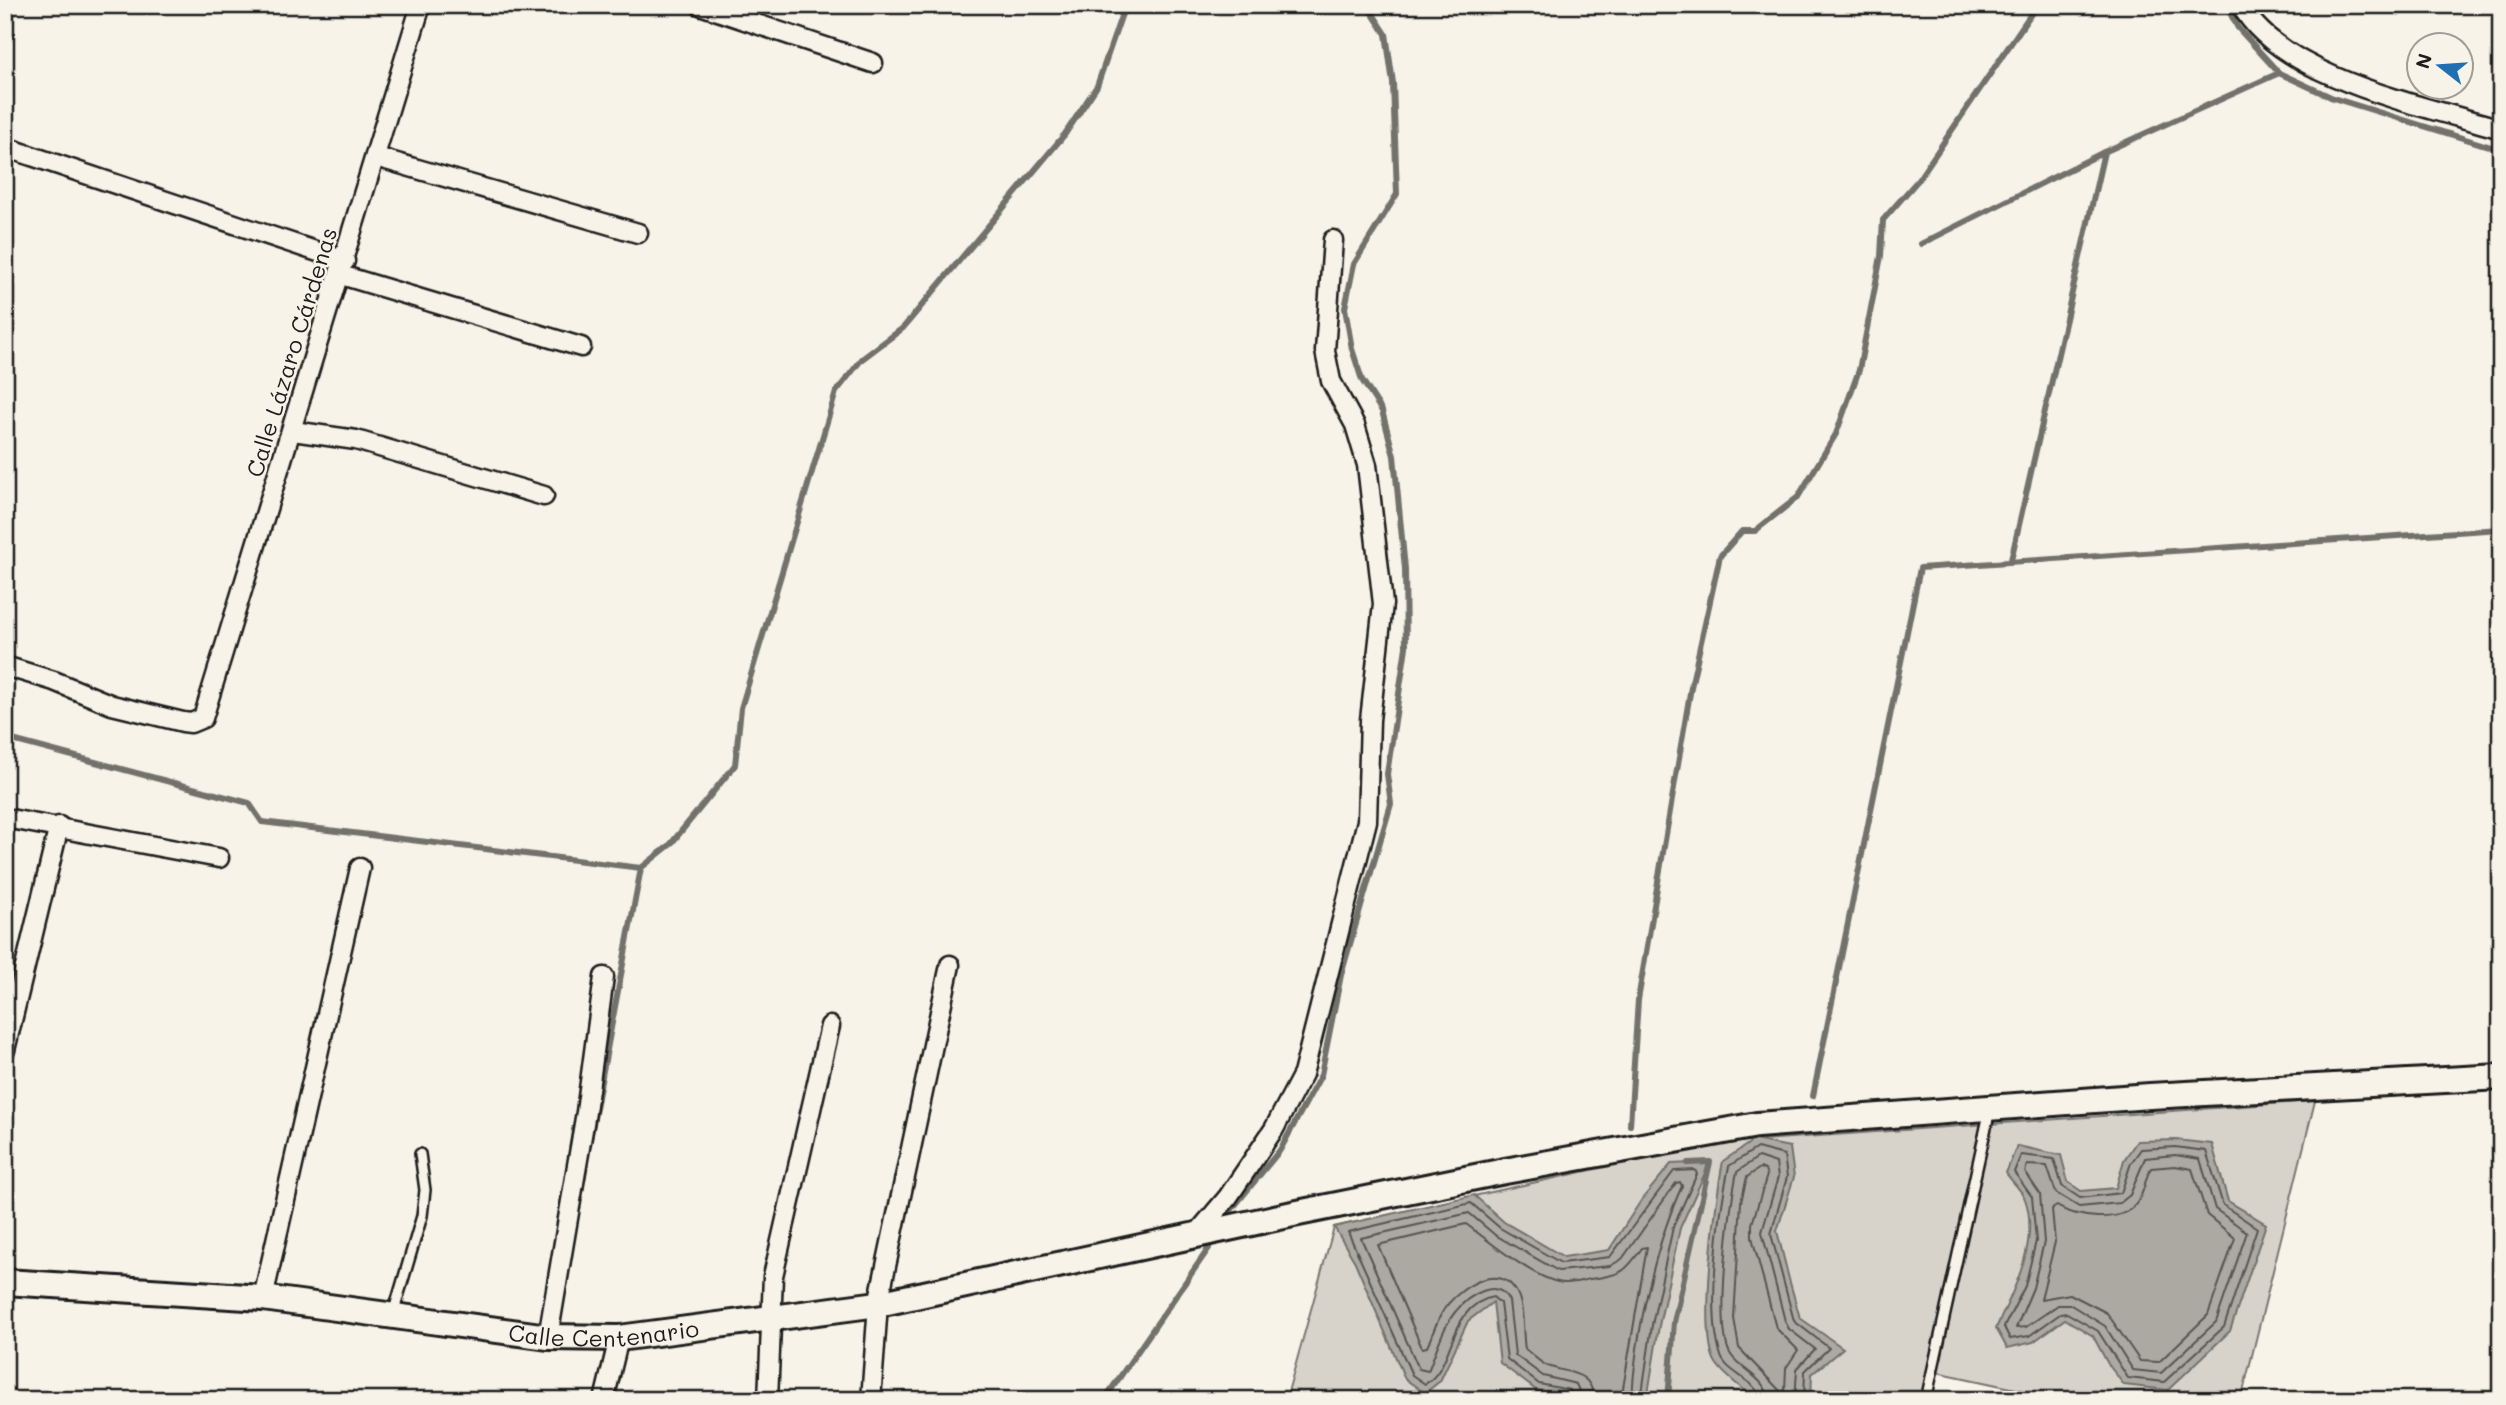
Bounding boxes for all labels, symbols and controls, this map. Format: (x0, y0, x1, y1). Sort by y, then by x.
north arrow (2404, 32, 2474, 102)
text: N (2409, 50, 2437, 71)
street label: Calle Lázaro Cárdenas (239, 224, 343, 480)
street label: Calle Centenario (507, 1313, 701, 1353)

